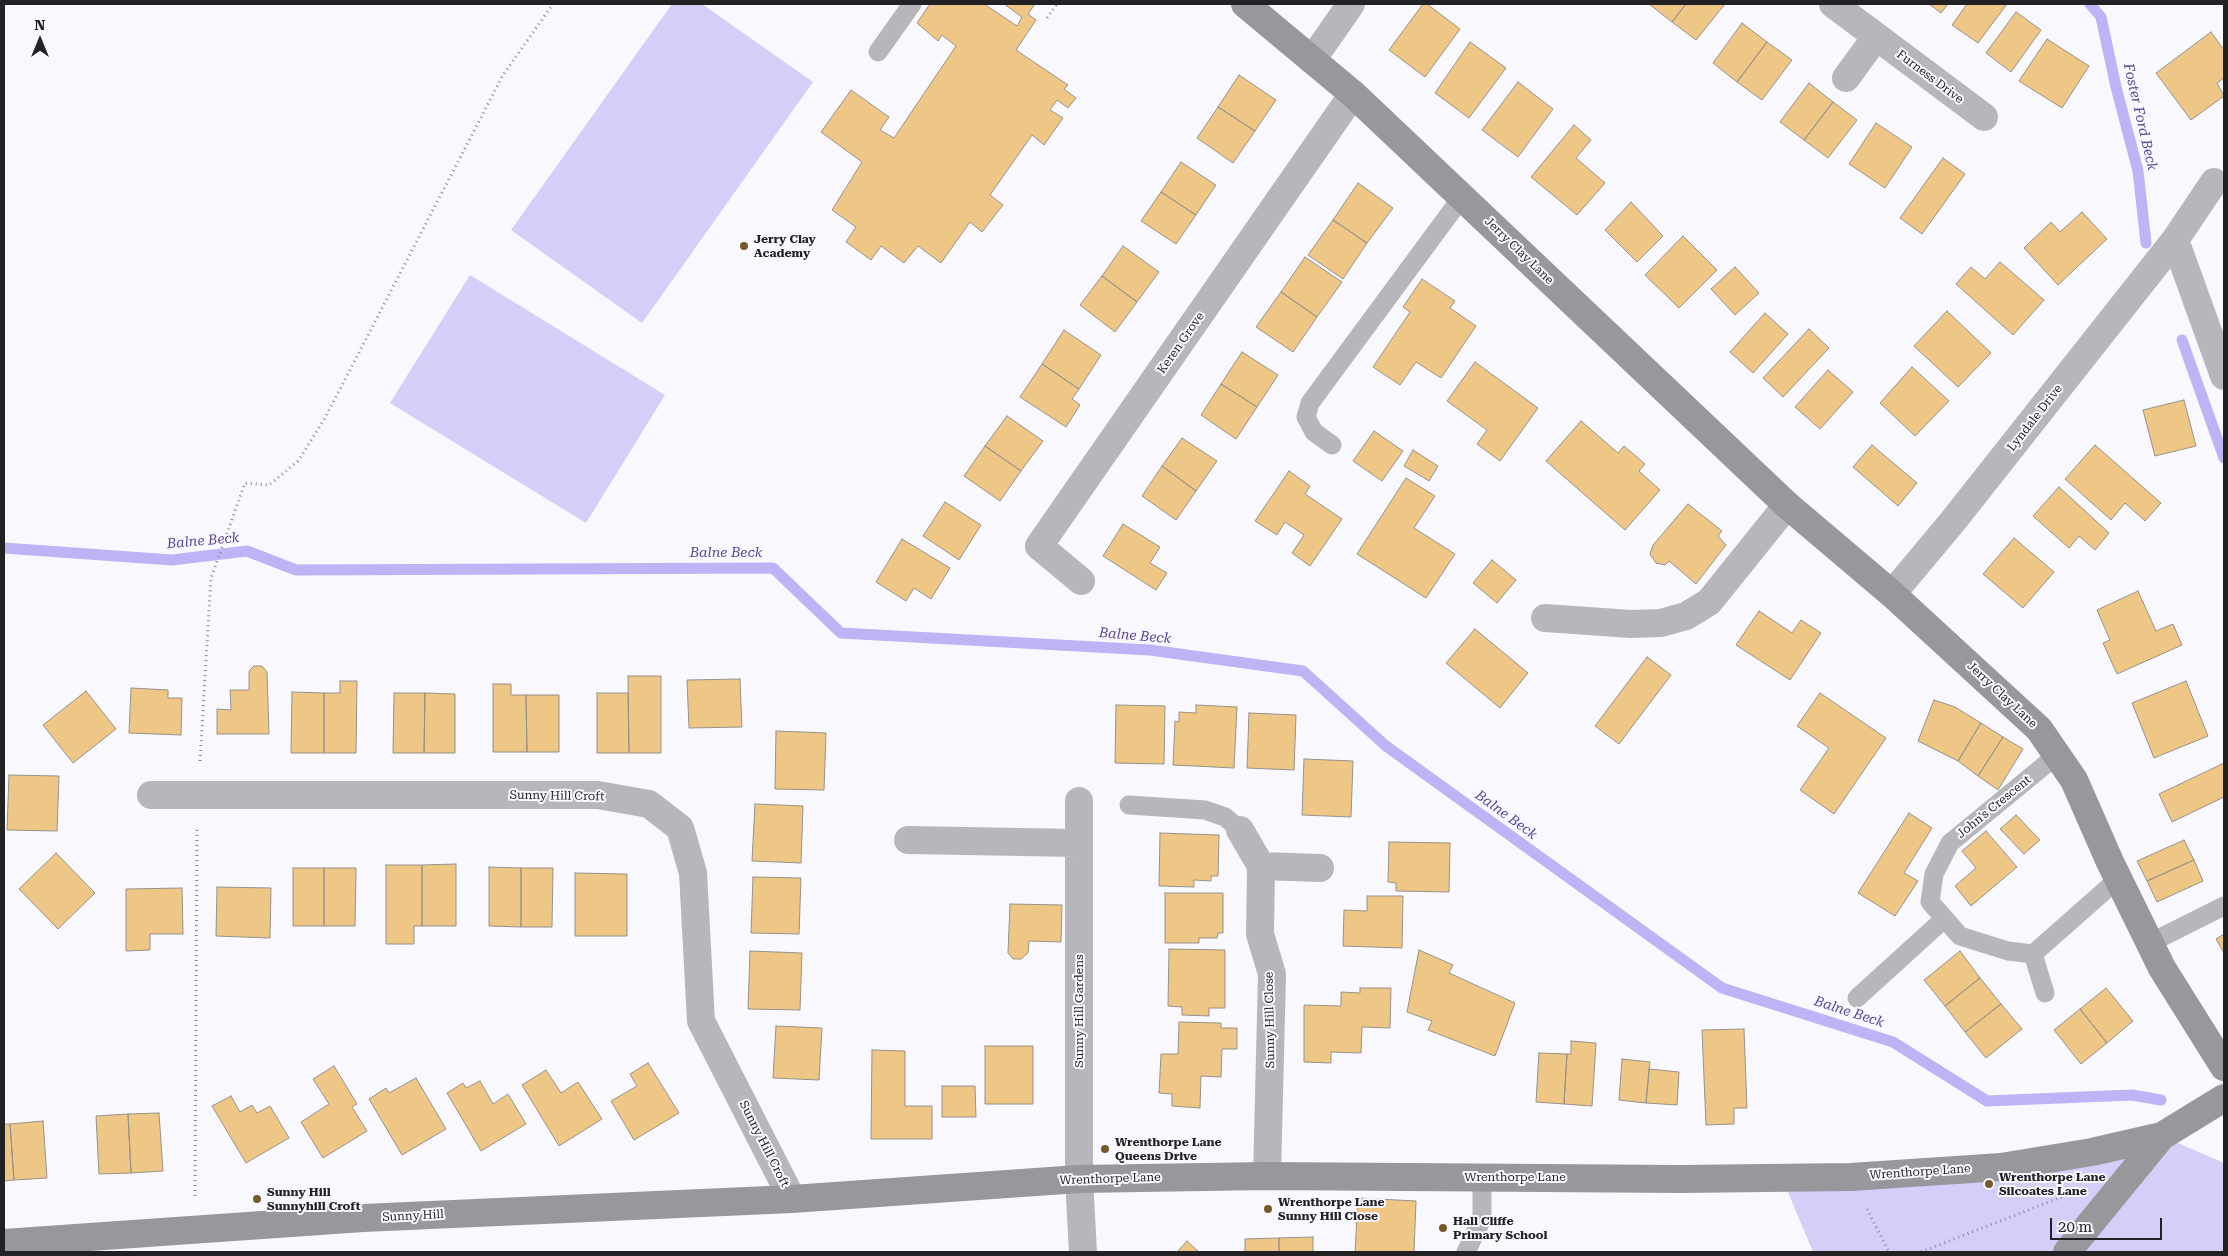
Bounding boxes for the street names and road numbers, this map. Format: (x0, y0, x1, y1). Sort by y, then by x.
street label: Furness Drive (1894, 47, 1966, 107)
street label: Jerry Clay Lane (1481, 214, 1557, 288)
street label: Keren Grove (1154, 309, 1208, 377)
street label: Lyndale Drive (2004, 382, 2066, 454)
street label: Jerry Clay Lane (1964, 659, 2040, 731)
street label: John's Crescent (1954, 773, 2034, 841)
street label: Sunny Hill Croft (509, 788, 605, 804)
street label: Sunny Hill Gardens (1072, 954, 1086, 1068)
street label: Sunny Hill Close (1262, 972, 1278, 1068)
street label: Sunny Hill Croft (736, 1098, 792, 1190)
street label: Wrenthorpe Lane (1869, 1161, 1971, 1183)
street label: Wrenthorpe Lane (1059, 1170, 1161, 1188)
street label: Wrenthorpe Lane (1464, 1170, 1566, 1184)
street label: Sunny Hill (382, 1207, 444, 1225)

